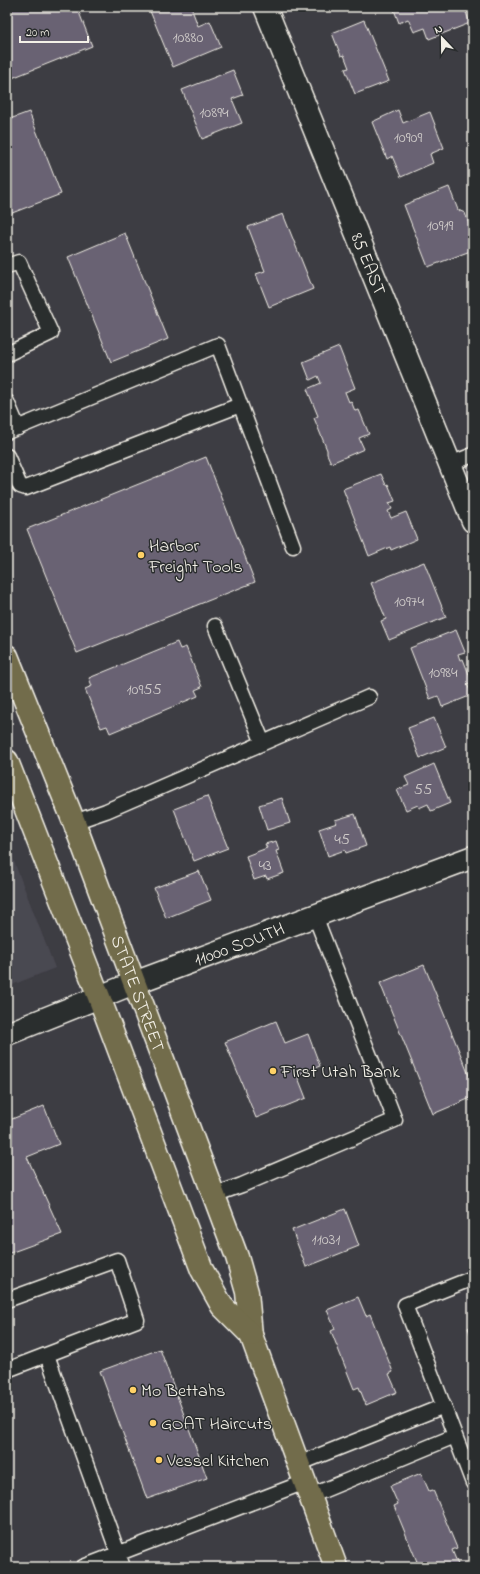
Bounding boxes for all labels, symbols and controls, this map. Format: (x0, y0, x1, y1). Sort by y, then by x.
scale bar (20, 18, 88, 44)
north arrow (422, 18, 462, 58)
text: N (432, 21, 445, 38)
text: 20 m (26, 24, 49, 42)
house number: 10880 (173, 26, 204, 50)
house number: 10894 (199, 101, 229, 125)
house number: 10909 (394, 126, 422, 150)
house number: 10919 (427, 214, 454, 238)
street label: 85 EAST (343, 229, 391, 300)
place label: Harbor Freight Tools (148, 534, 243, 582)
marker: Harbor Freight Tools (136, 550, 146, 560)
house number: 10974 (394, 590, 424, 614)
house number: 10984 (428, 661, 458, 685)
house number: 10955 (126, 678, 162, 702)
house number: 55 (414, 778, 432, 802)
house number: 45 (334, 828, 350, 852)
house number: 43 (258, 854, 272, 878)
street label: 11000 SOUTH (191, 917, 289, 975)
street label: STATE STREET (103, 932, 170, 1056)
place label: First Utah Bank (280, 1060, 400, 1086)
marker: First Utah Bank (268, 1066, 278, 1076)
house number: 11031 (312, 1228, 340, 1252)
place label: Mo Bettahs (141, 1379, 226, 1405)
marker: Mo Bettahs (128, 1385, 138, 1395)
place label: GOAT Haircuts (161, 1412, 272, 1438)
marker: GOAT Haircuts (148, 1418, 158, 1428)
place label: Vessel Kitchen (166, 1449, 269, 1475)
marker: Vessel Kitchen (154, 1455, 164, 1465)

